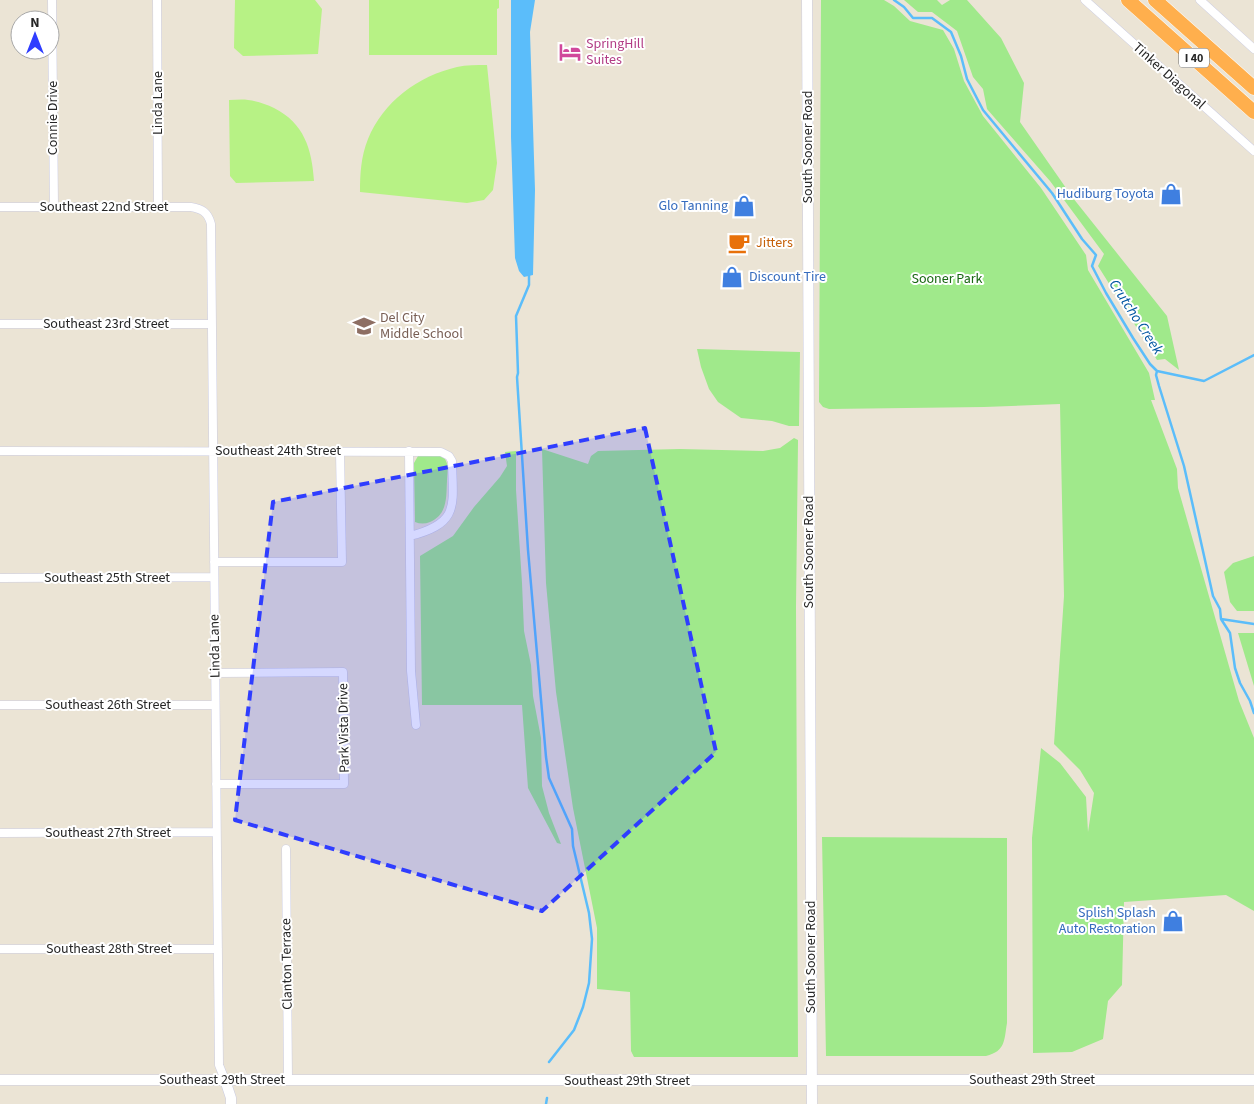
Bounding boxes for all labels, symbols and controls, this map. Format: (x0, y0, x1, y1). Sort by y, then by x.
north arrow (10, 10, 60, 60)
text: N (30, 13, 40, 33)
place label: SpringHill Suites (586, 34, 644, 70)
street label: Tinker Diagonal (1128, 38, 1210, 114)
hotel icon: SpringHill Suites (557, 39, 583, 65)
road number: I 40 (1179, 48, 1209, 68)
street label: Linda Lane (148, 71, 168, 135)
street label: Connie Drive (43, 81, 63, 155)
street label: South Sooner Road (798, 91, 818, 203)
shop icon: Hudiburg Toyota (1158, 181, 1184, 207)
place label: Hudiburg Toyota (1057, 184, 1154, 204)
shop icon: Glo Tanning (731, 193, 757, 219)
place label: Glo Tanning (658, 196, 728, 216)
street label: Southeast 22nd Street (39, 197, 169, 217)
cafe icon: Jitters (726, 230, 752, 256)
place label: Jitters (756, 233, 793, 253)
shop icon: Discount Tire (719, 264, 745, 290)
place label: Discount Tire (749, 267, 826, 287)
park label: Sooner Park (911, 269, 983, 289)
water label: Crutcho Creek (1104, 275, 1169, 359)
place label: Del City Middle School (380, 308, 463, 344)
school or university icon: Del City Middle School (351, 313, 377, 339)
street label: Southeast 23rd Street (43, 314, 169, 334)
street label: Southeast 24th Street (215, 441, 341, 461)
street label: South Sooner Road (799, 496, 819, 608)
street label: Southeast 25th Street (44, 568, 170, 588)
street label: Linda Lane (204, 614, 226, 678)
street label: Park Vista Drive (333, 683, 355, 773)
street label: Southeast 26th Street (45, 695, 171, 715)
street label: Southeast 27th Street (45, 823, 171, 843)
street label: South Sooner Road (801, 901, 821, 1013)
place label: Splish Splash Auto Restoration (1059, 903, 1156, 939)
shop icon: Splish Splash Auto Restoration (1160, 908, 1186, 934)
street label: Clanton Terrace (276, 918, 298, 1010)
street label: Southeast 28th Street (46, 939, 172, 959)
street label: Southeast 29th Street (159, 1070, 285, 1090)
street label: Southeast 29th Street (969, 1070, 1095, 1090)
street label: Southeast 29th Street (564, 1071, 690, 1091)

